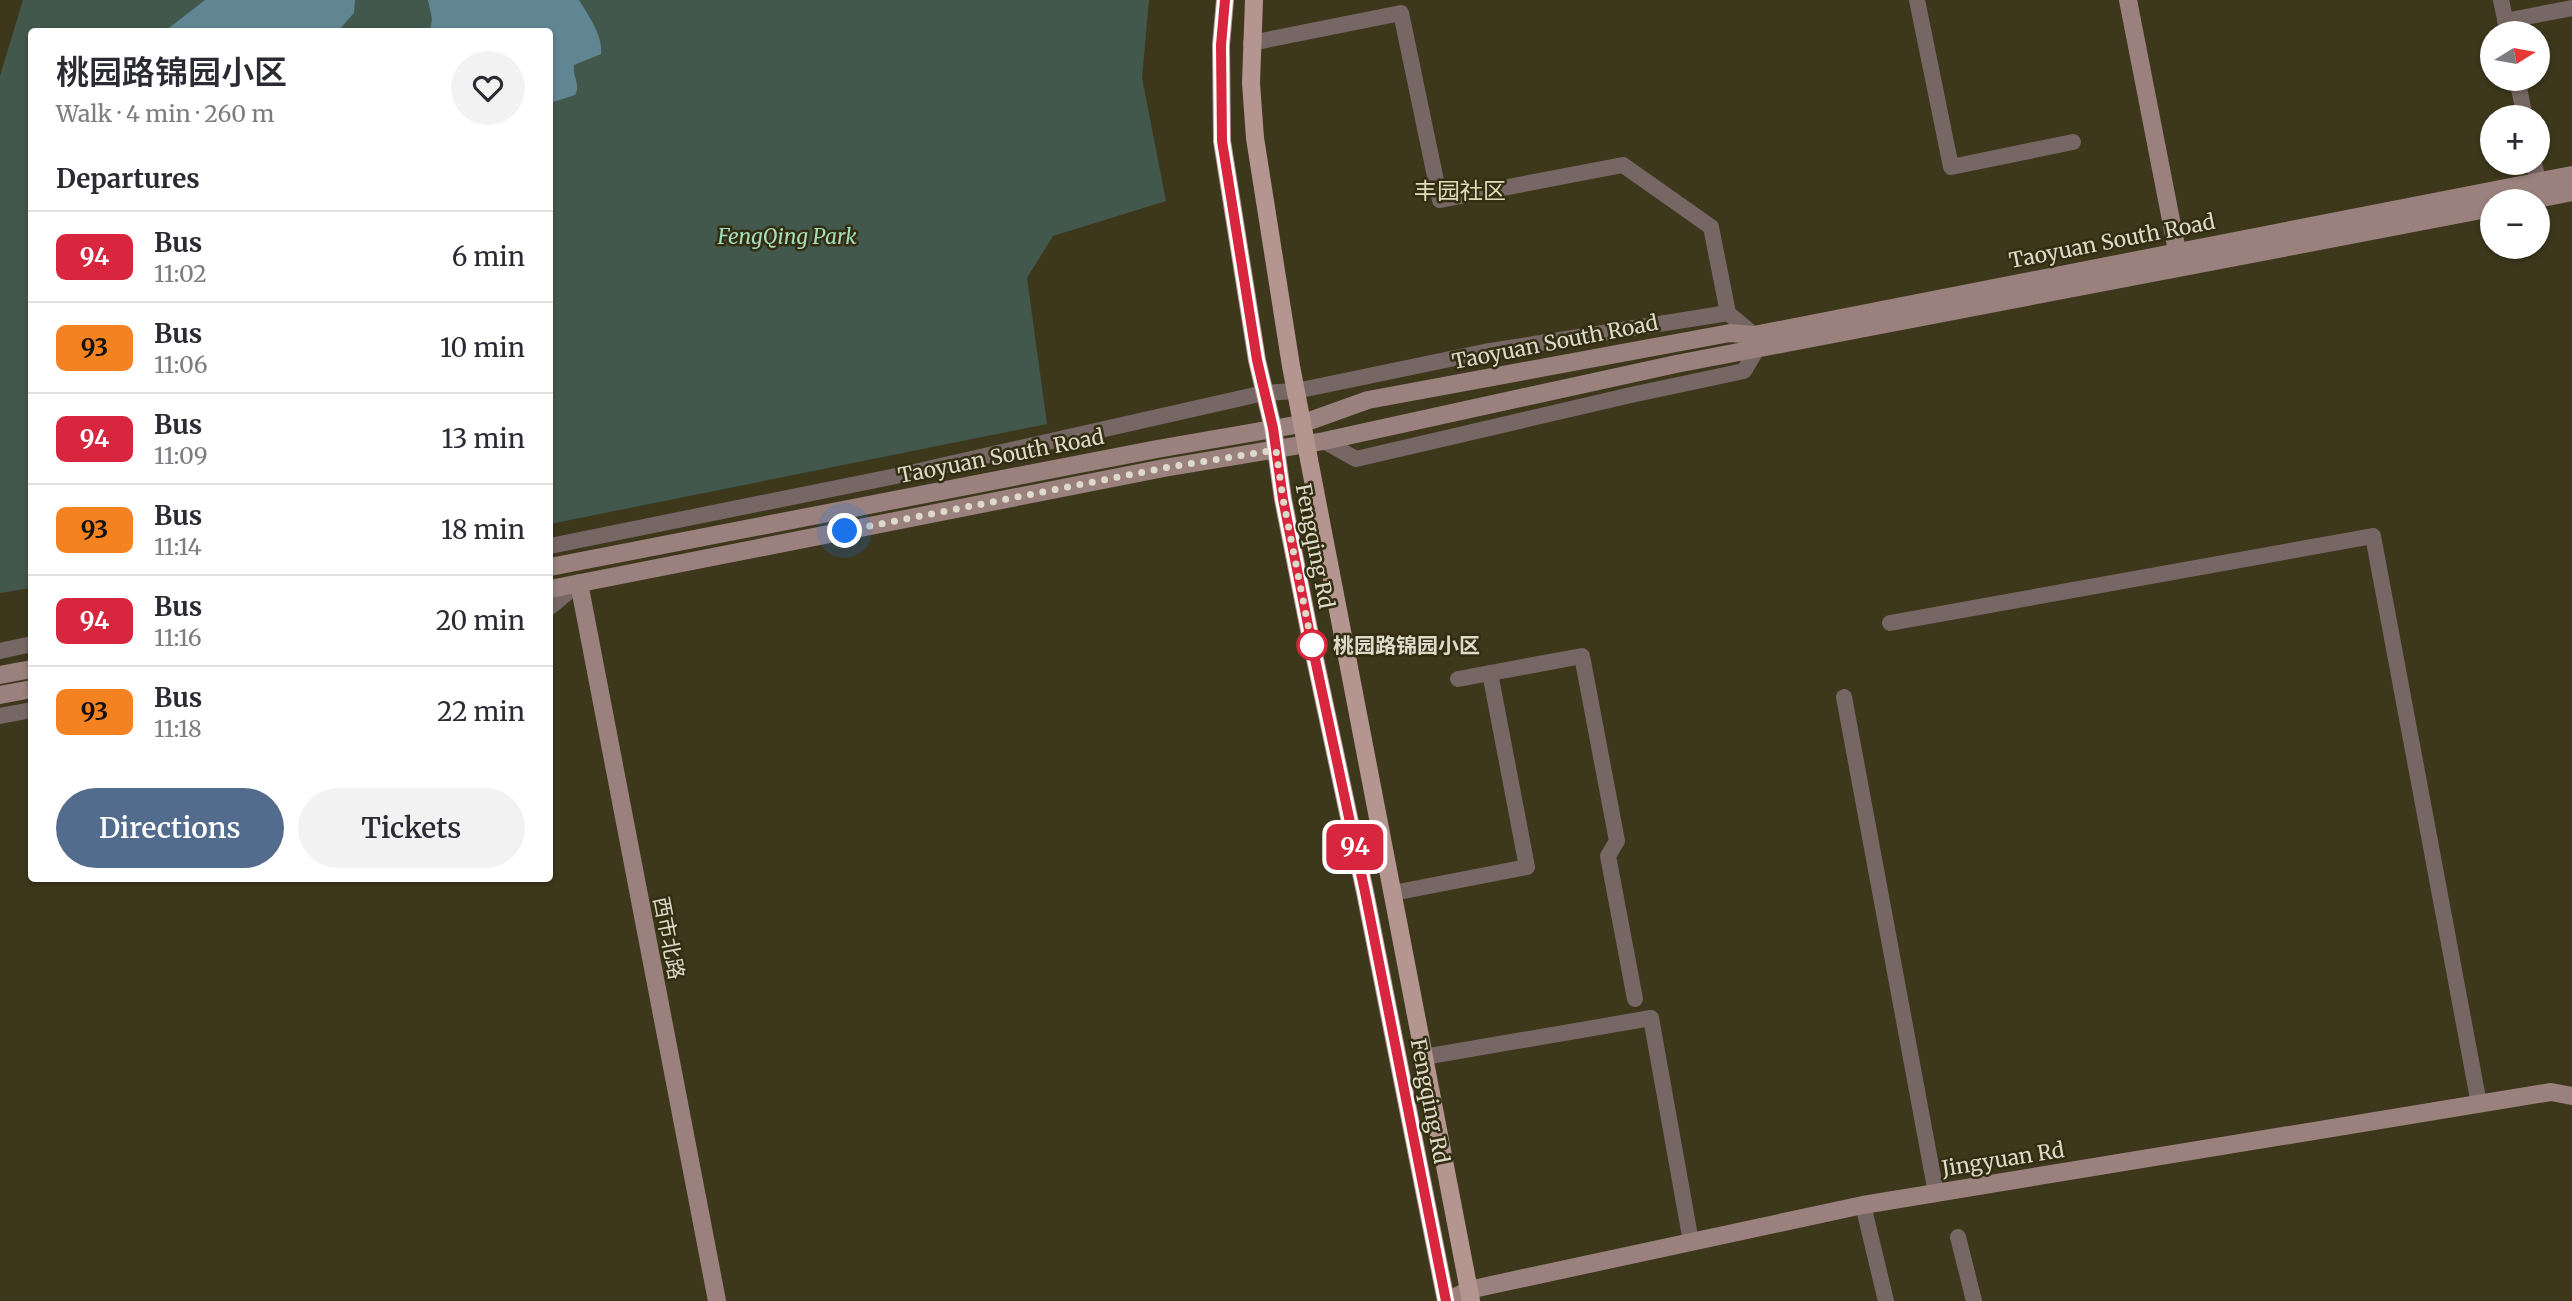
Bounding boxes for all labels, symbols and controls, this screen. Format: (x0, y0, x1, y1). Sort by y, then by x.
north arrow (2480, 21, 2550, 91)
map controls (2480, 21, 2550, 259)
button: heart (451, 51, 525, 125)
text: 桃园路锦园小区 (56, 52, 287, 93)
text: Walk · 4 min · 260 m (56, 99, 274, 128)
button: + (2480, 105, 2550, 175)
text: Departures (56, 162, 200, 195)
district label: 丰园社区 (1414, 176, 1506, 205)
button: − (2480, 189, 2550, 259)
street label: Taoyuan South Road (2007, 208, 2218, 274)
park label: FengQing Park (716, 223, 857, 250)
text: Bus (154, 226, 202, 259)
text: 6 min (452, 240, 525, 273)
text: 94 (80, 241, 109, 272)
text: 11:02 (154, 259, 207, 288)
street label: Taoyuan South Road (1450, 309, 1661, 375)
text: Bus (154, 317, 202, 350)
text: 10 min (440, 331, 525, 364)
text: 93 (81, 332, 108, 363)
text: 11:06 (154, 350, 208, 379)
text: Bus (154, 408, 202, 441)
text: 13 min (441, 422, 525, 455)
text: 94 (80, 423, 109, 454)
street label: Taoyuan South Road (896, 423, 1107, 489)
text: 11:09 (154, 441, 208, 470)
street label: Fengqing Rd (1290, 481, 1340, 611)
text: Bus (154, 499, 202, 532)
text: 18 min (441, 513, 525, 546)
your location (827, 513, 862, 548)
text: 93 (81, 514, 108, 545)
text: 11:14 (154, 532, 202, 561)
text: Bus (154, 590, 202, 623)
text: 20 min (436, 604, 525, 637)
text: 94 (80, 605, 109, 636)
text: 11:16 (154, 623, 202, 652)
marker: 桃园路锦园小区 (1297, 630, 1327, 660)
place label: 桃园路锦园小区 (1333, 632, 1480, 659)
text: Bus (154, 681, 202, 714)
text: 22 min (437, 695, 525, 728)
text: 93 (81, 696, 108, 727)
text: 11:18 (154, 714, 202, 743)
button: Directions (56, 788, 284, 868)
button: Tickets (298, 788, 525, 868)
line badge: 94 (1324, 824, 1386, 870)
text: 94 (1340, 831, 1370, 862)
street label: 西市北路 (648, 894, 690, 982)
street label: Fengqing Rd (1405, 1036, 1455, 1166)
street label: Jingyuan Rd (1939, 1136, 2067, 1182)

